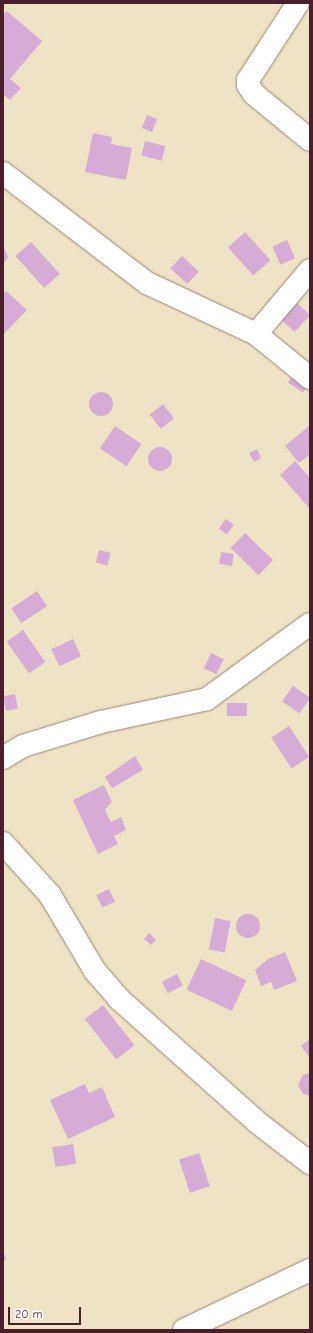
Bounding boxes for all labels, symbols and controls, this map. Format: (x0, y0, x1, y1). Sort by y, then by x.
scale bar (10, 1299, 83, 1325)
text: 20 m (15, 1307, 43, 1321)

